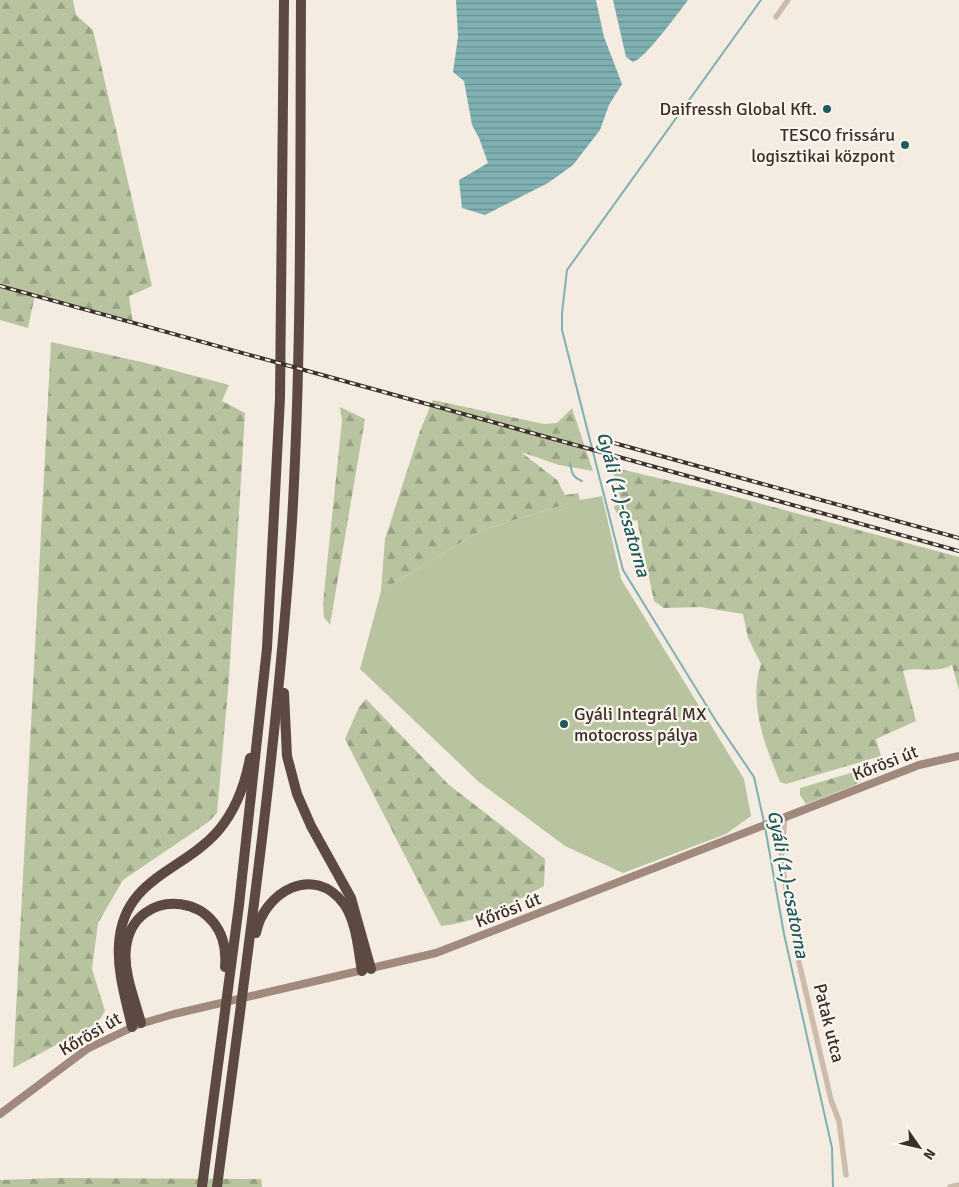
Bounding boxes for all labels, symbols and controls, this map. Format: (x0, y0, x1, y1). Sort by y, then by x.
place label: Daifressh Global Kft. (659, 98, 817, 120)
marker: Daifressh Global Kft. (821, 103, 833, 115)
place label: TESCO frissáru logisztikai központ (751, 124, 895, 167)
marker: TESCO frissáru logisztikai központ (899, 139, 911, 151)
water label: Gyáli (1.)-csatorna (591, 429, 656, 581)
place label: Gyáli Integrál MX motocross pálya (574, 703, 707, 746)
marker: Gyáli Integrál MX motocross pálya (558, 718, 570, 730)
street label: Kőrösi út (849, 740, 921, 786)
water label: Gyáli (1.)-csatorna (762, 808, 814, 961)
street label: Kőrösi út (472, 887, 544, 933)
street label: Patak utca (809, 981, 849, 1065)
street label: Kőrösi út (55, 1007, 125, 1061)
north arrow (894, 1122, 944, 1172)
text: N (920, 1145, 939, 1163)

